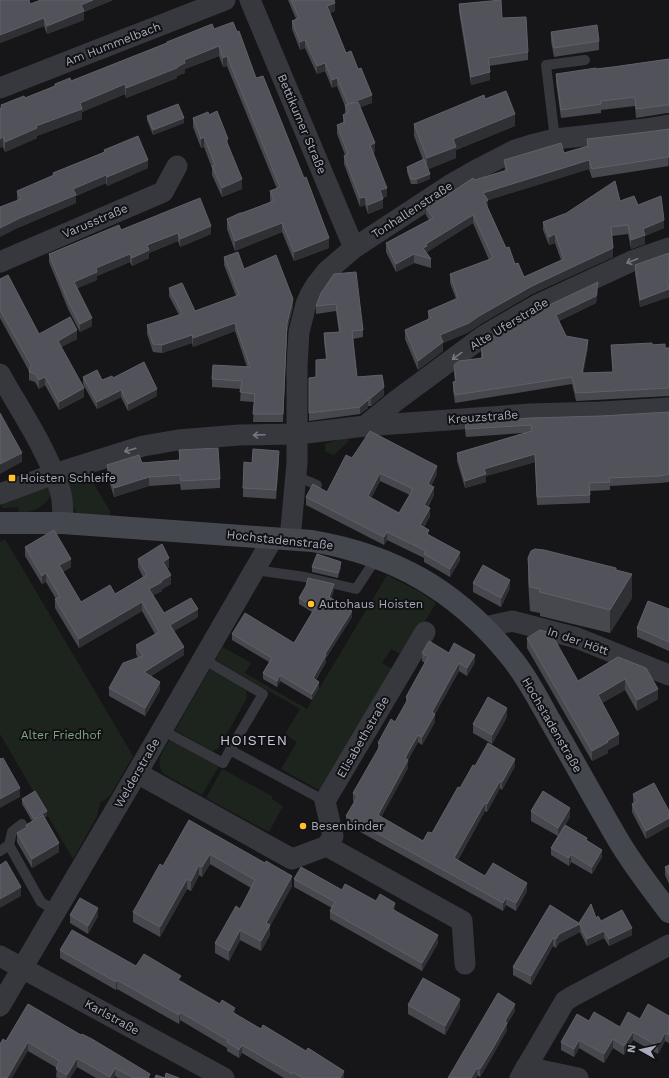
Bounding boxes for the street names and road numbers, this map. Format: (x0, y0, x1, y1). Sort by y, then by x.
street label: Am Hummelbach (63, 19, 163, 69)
street label: Bettikumer Straße (275, 72, 329, 176)
street label: Tonhallenstraße (369, 179, 455, 241)
street label: Varusstraße (60, 201, 130, 241)
street label: Alte Uferstraße (467, 295, 551, 353)
street label: Kreuzstraße (447, 408, 519, 426)
street label: Hochstadenstraße (226, 527, 334, 553)
street label: In der Hött (546, 624, 610, 658)
street label: Hochstadenstraße (519, 675, 585, 775)
street label: Elisabethstraße (334, 694, 392, 780)
street label: Welderstraße (111, 736, 163, 810)
street label: Karlstraße (82, 996, 142, 1038)

